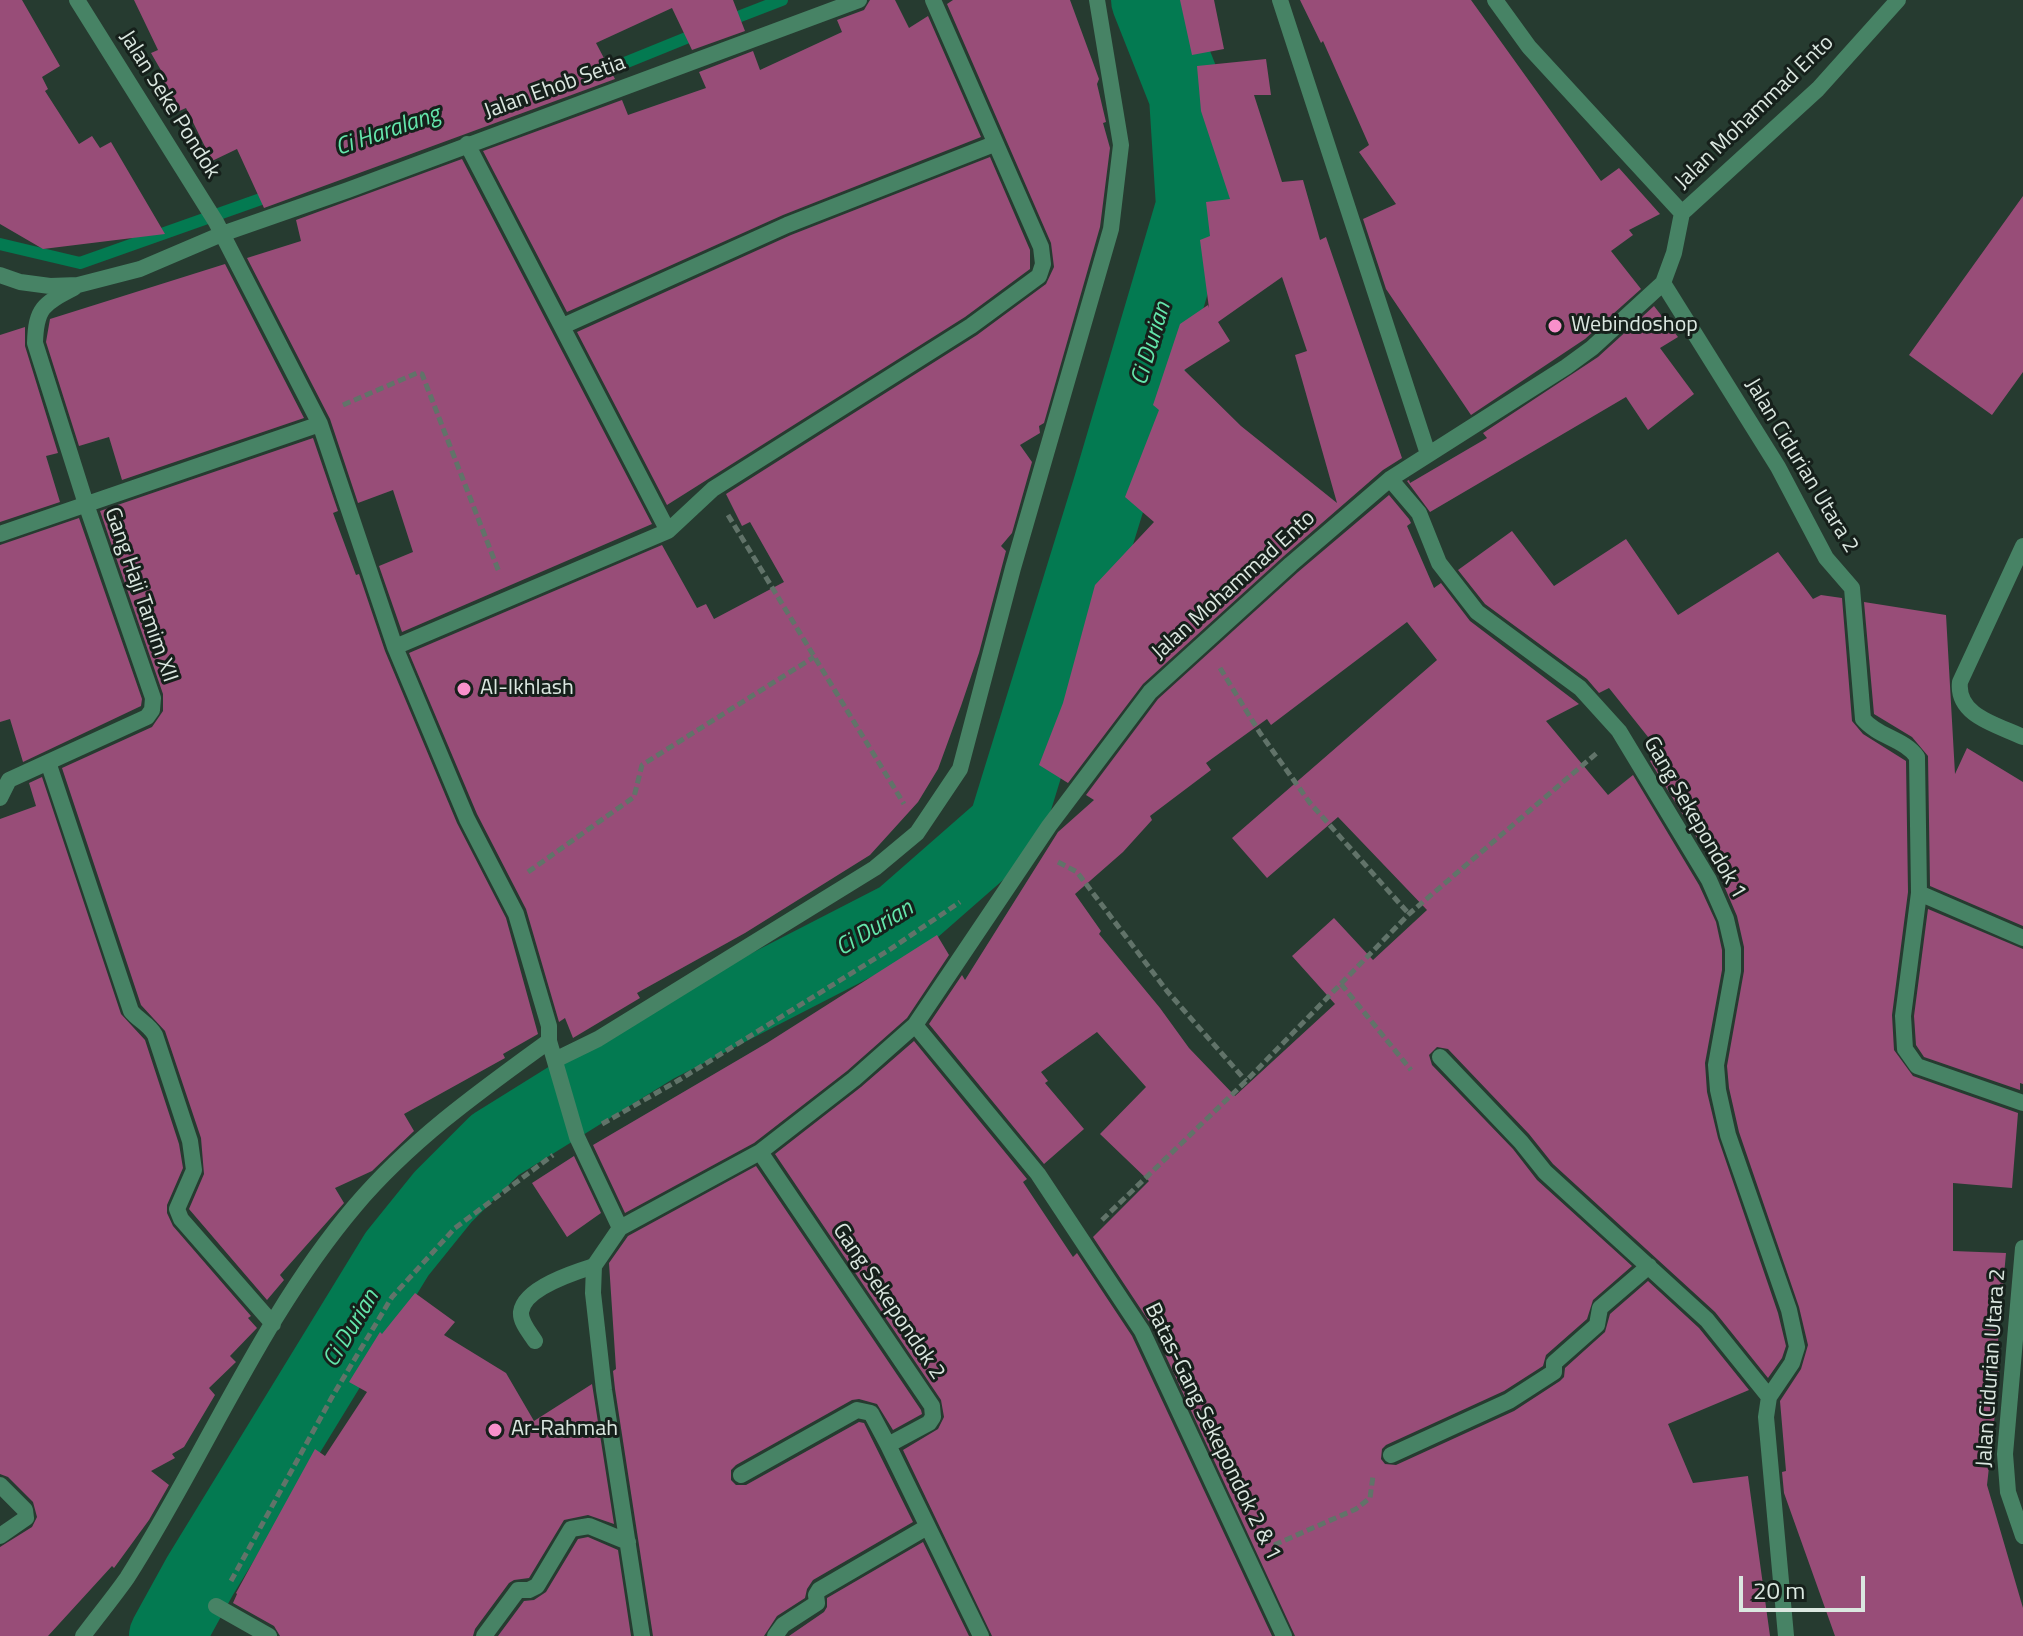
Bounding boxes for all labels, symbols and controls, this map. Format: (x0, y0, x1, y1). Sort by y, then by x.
street label: Jalan Seke Pondok (113, 26, 225, 184)
street label: Jalan Mohammad Ento (1670, 30, 1840, 196)
street label: Jalan Ehob Setia (481, 50, 629, 126)
water label: Ci Haralang (332, 101, 444, 163)
water label: Ci Durian (1126, 299, 1178, 389)
place label: Webindoshop (1571, 313, 1698, 339)
marker: Webindoshop (1546, 317, 1564, 335)
street label: Jalan Cidurian Utara 2 (1738, 374, 1864, 558)
street label: Gang Haji Tamim XII (98, 504, 182, 686)
street label: Jalan Mohammad Ento (1147, 506, 1321, 666)
place label: Al-Ikhlash (480, 676, 574, 702)
marker: Al-Ikhlash (455, 680, 473, 698)
street label: Gang Sekepondok 1 (1637, 732, 1751, 904)
water label: Ci Durian (831, 895, 919, 963)
street label: Gang Sekepondok 2 (826, 1219, 950, 1385)
street label: Jalan Cidurian Utara 2 (1972, 1268, 2012, 1468)
water label: Ci Durian (318, 1285, 386, 1373)
street label: Batas-Gang Sekepondok 2 & 1 (1138, 1299, 1286, 1565)
place label: Ar-Rahmah (511, 1417, 618, 1443)
marker: Ar-Rahmah (486, 1421, 504, 1439)
scale bar (1743, 1560, 1869, 1610)
text: 20 m (1753, 1572, 1805, 1608)

